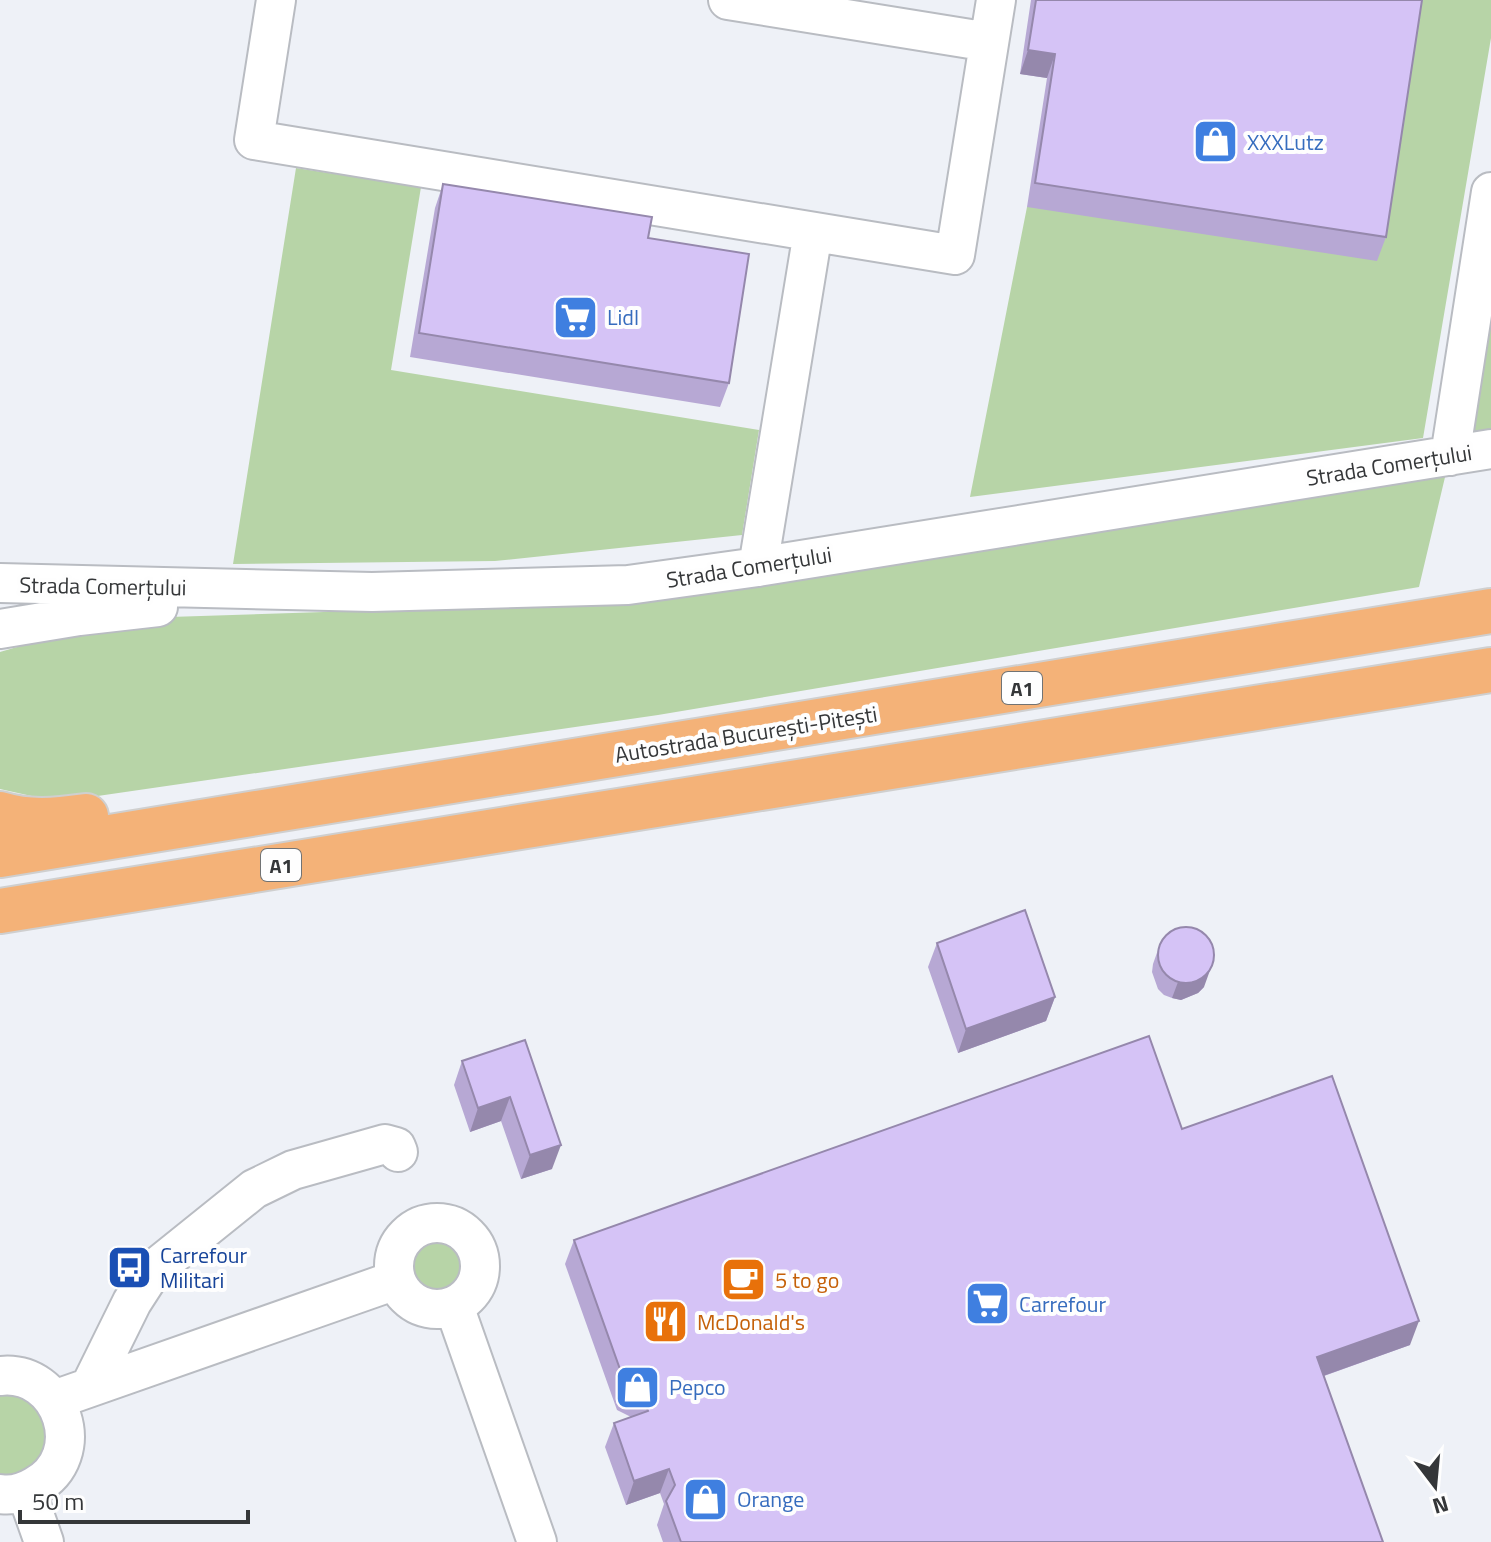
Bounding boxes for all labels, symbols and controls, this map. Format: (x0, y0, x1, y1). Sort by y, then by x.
shop icon: XXXLutz (1192, 118, 1240, 166)
place label: XXXLutz (1247, 125, 1324, 159)
supermarket icon: Lidl (552, 293, 600, 341)
place label: Lidl (607, 300, 639, 334)
street label: Strada Comerțului (1304, 435, 1474, 495)
street label: Strada Comerțului (664, 537, 834, 597)
street label: Strada Comerțului (19, 568, 187, 604)
road number: A1 (1002, 672, 1042, 704)
street label: Autostrada București-Pitești (612, 696, 880, 772)
road number: A1 (261, 849, 301, 881)
place label: Carrefour Militari (160, 1238, 247, 1297)
bus stop icon: Carrefour Militari (105, 1244, 153, 1292)
cafe icon: 5 to go (720, 1256, 768, 1304)
place label: 5 to go (775, 1263, 839, 1297)
supermarket icon: Carrefour (964, 1280, 1012, 1328)
place label: Carrefour (1019, 1287, 1106, 1321)
restaurant icon: McDonald's (642, 1298, 690, 1346)
place label: McDonald's (697, 1305, 805, 1339)
shop icon: Pepco (614, 1363, 662, 1411)
place label: Pepco (669, 1370, 726, 1404)
north arrow (1395, 1446, 1475, 1526)
scale bar (20, 1474, 248, 1524)
shop icon: Orange (682, 1475, 730, 1523)
place label: Orange (737, 1482, 804, 1516)
text: 50 m (32, 1483, 84, 1519)
text: N (1428, 1487, 1453, 1524)

